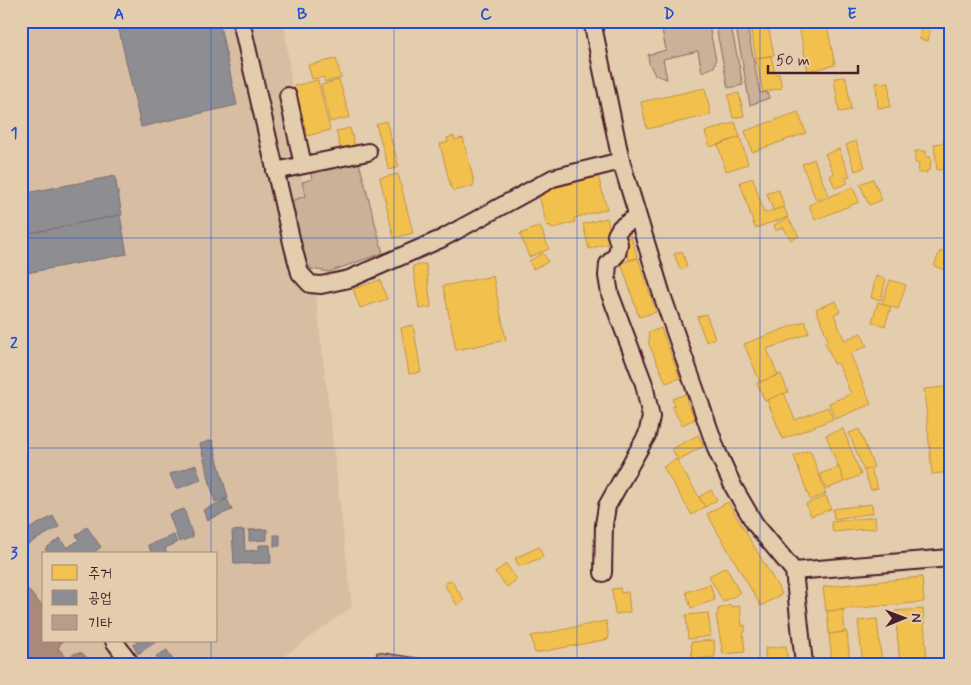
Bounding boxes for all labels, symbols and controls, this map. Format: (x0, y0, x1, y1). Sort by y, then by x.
text: A (114, 4, 124, 25)
text: B (297, 4, 307, 25)
text: C (480, 4, 492, 25)
text: D (663, 4, 675, 25)
text: E (847, 4, 857, 25)
scale bar (768, 42, 858, 74)
text: 50 m (776, 51, 810, 71)
text: 1 (10, 123, 18, 144)
text: 2 (10, 333, 18, 354)
text: 3 (10, 543, 18, 564)
legend (42, 552, 218, 642)
text: 주거 (88, 564, 112, 584)
text: 공업 (88, 588, 112, 608)
north arrow (878, 592, 928, 642)
text: N (907, 613, 925, 623)
text: 기타 (88, 614, 112, 634)

